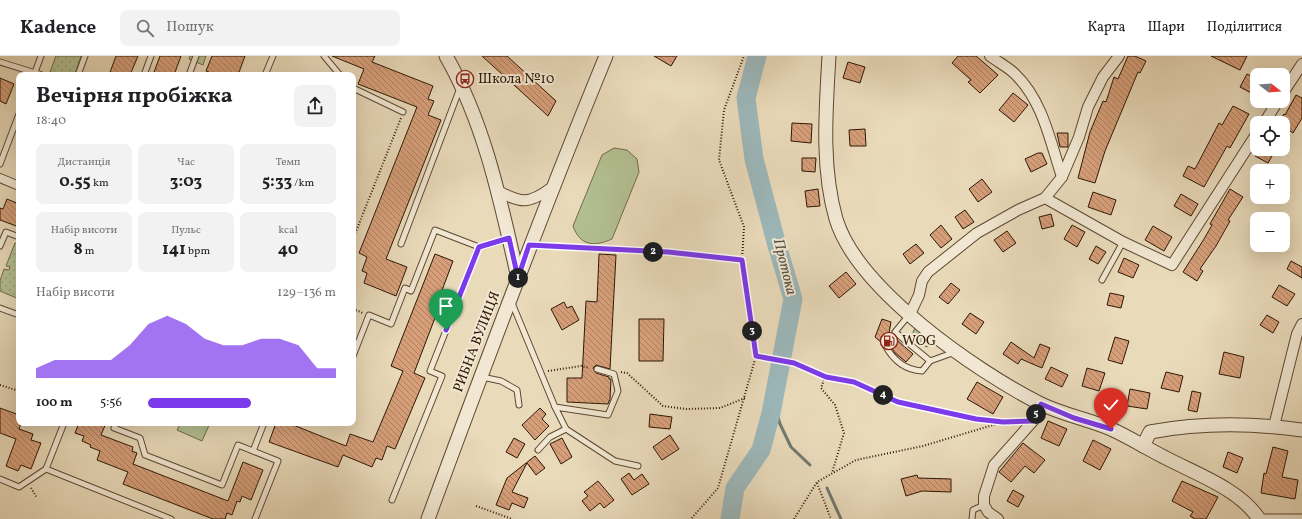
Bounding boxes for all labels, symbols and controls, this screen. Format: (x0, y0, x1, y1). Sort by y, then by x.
search box (120, 10, 400, 46)
text: Kadence (20, 15, 96, 41)
icon: search (134, 17, 156, 39)
text: Пошук (166, 17, 214, 38)
text: Карта (1088, 18, 1126, 37)
text: Шари (1148, 18, 1185, 37)
text: Поділитися (1207, 18, 1282, 37)
north arrow (1250, 68, 1290, 108)
map controls (1250, 68, 1290, 252)
bus stop icon: Школа №10 (455, 69, 475, 89)
place label: Школа №10 (478, 70, 554, 89)
text: Вечірня пробіжка (36, 81, 233, 112)
button: share (294, 85, 336, 127)
text: 18:40 (36, 112, 66, 130)
button: locate (1250, 116, 1290, 156)
text: Дистанція (57, 155, 111, 170)
text: Час (177, 155, 195, 170)
text: Темп (276, 155, 300, 170)
button: + (1250, 164, 1290, 204)
text: 0.55 (59, 170, 91, 193)
text: 3:03 (170, 170, 202, 193)
text: 5:33 (262, 170, 292, 193)
text: km (91, 176, 109, 191)
text: /km (292, 176, 314, 191)
button: − (1250, 212, 1290, 252)
text: Набір висоти (51, 223, 117, 238)
text: Пульс (171, 223, 201, 238)
text: kcal (278, 223, 298, 238)
water label: Протока (767, 237, 801, 297)
text: 8 (73, 238, 83, 261)
text: 141 (162, 238, 186, 261)
text: 40 (278, 238, 298, 261)
pin: 2 (643, 242, 663, 262)
text: m (83, 244, 95, 259)
text: bpm (186, 244, 210, 259)
text: 2 (650, 244, 656, 259)
pin: 1 (508, 268, 528, 288)
text: 1 (516, 270, 520, 285)
text: Набір висоти (36, 284, 115, 302)
text: 129–136 m (277, 284, 336, 302)
pin (429, 289, 463, 330)
street label: РИБНА ВУЛИЦЯ (449, 289, 505, 395)
icon: arrive (435, 295, 457, 317)
pin: 3 (742, 321, 762, 341)
text: 3 (749, 323, 755, 338)
fuel station icon: WOG (879, 331, 899, 351)
place label: WOG (902, 332, 936, 351)
pin: 4 (873, 385, 893, 405)
text: 4 (880, 387, 886, 402)
pin (1094, 388, 1128, 429)
text: 100 m (36, 394, 73, 412)
text: 5:56 (100, 394, 122, 412)
icon: check (1100, 394, 1122, 416)
pin: 5 (1026, 404, 1046, 424)
text: 5 (1033, 406, 1039, 421)

